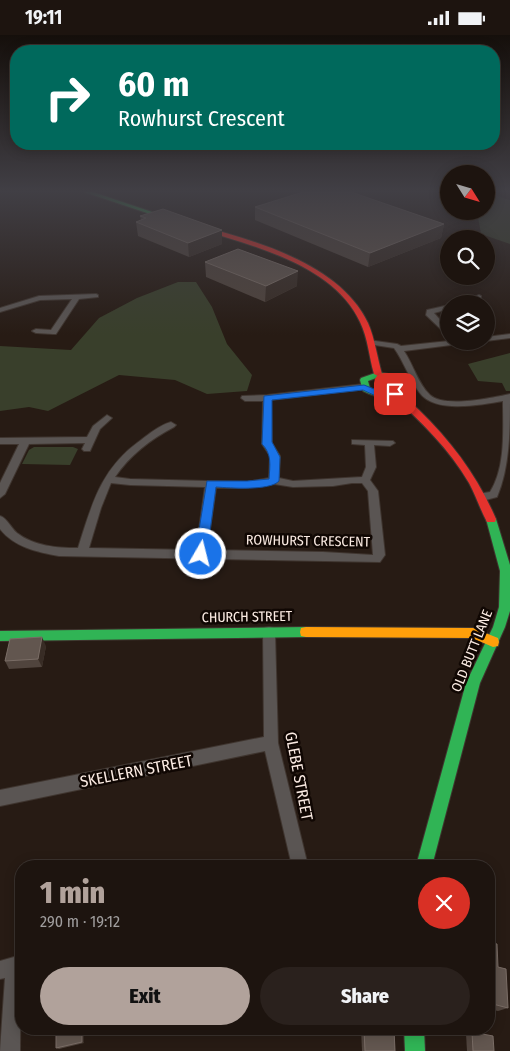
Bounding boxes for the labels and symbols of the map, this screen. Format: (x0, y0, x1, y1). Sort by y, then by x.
north arrow (440, 165, 495, 220)
pin (374, 373, 416, 415)
position arrow (174, 527, 226, 579)
street label: ROWHURST CRESCENT (246, 531, 371, 551)
street label: OLD BUTT LANE (448, 607, 496, 695)
street label: CHURCH STREET (202, 608, 293, 626)
street label: GLEBE STREET (281, 730, 317, 823)
street label: SKELLERN STREET (78, 751, 194, 791)

